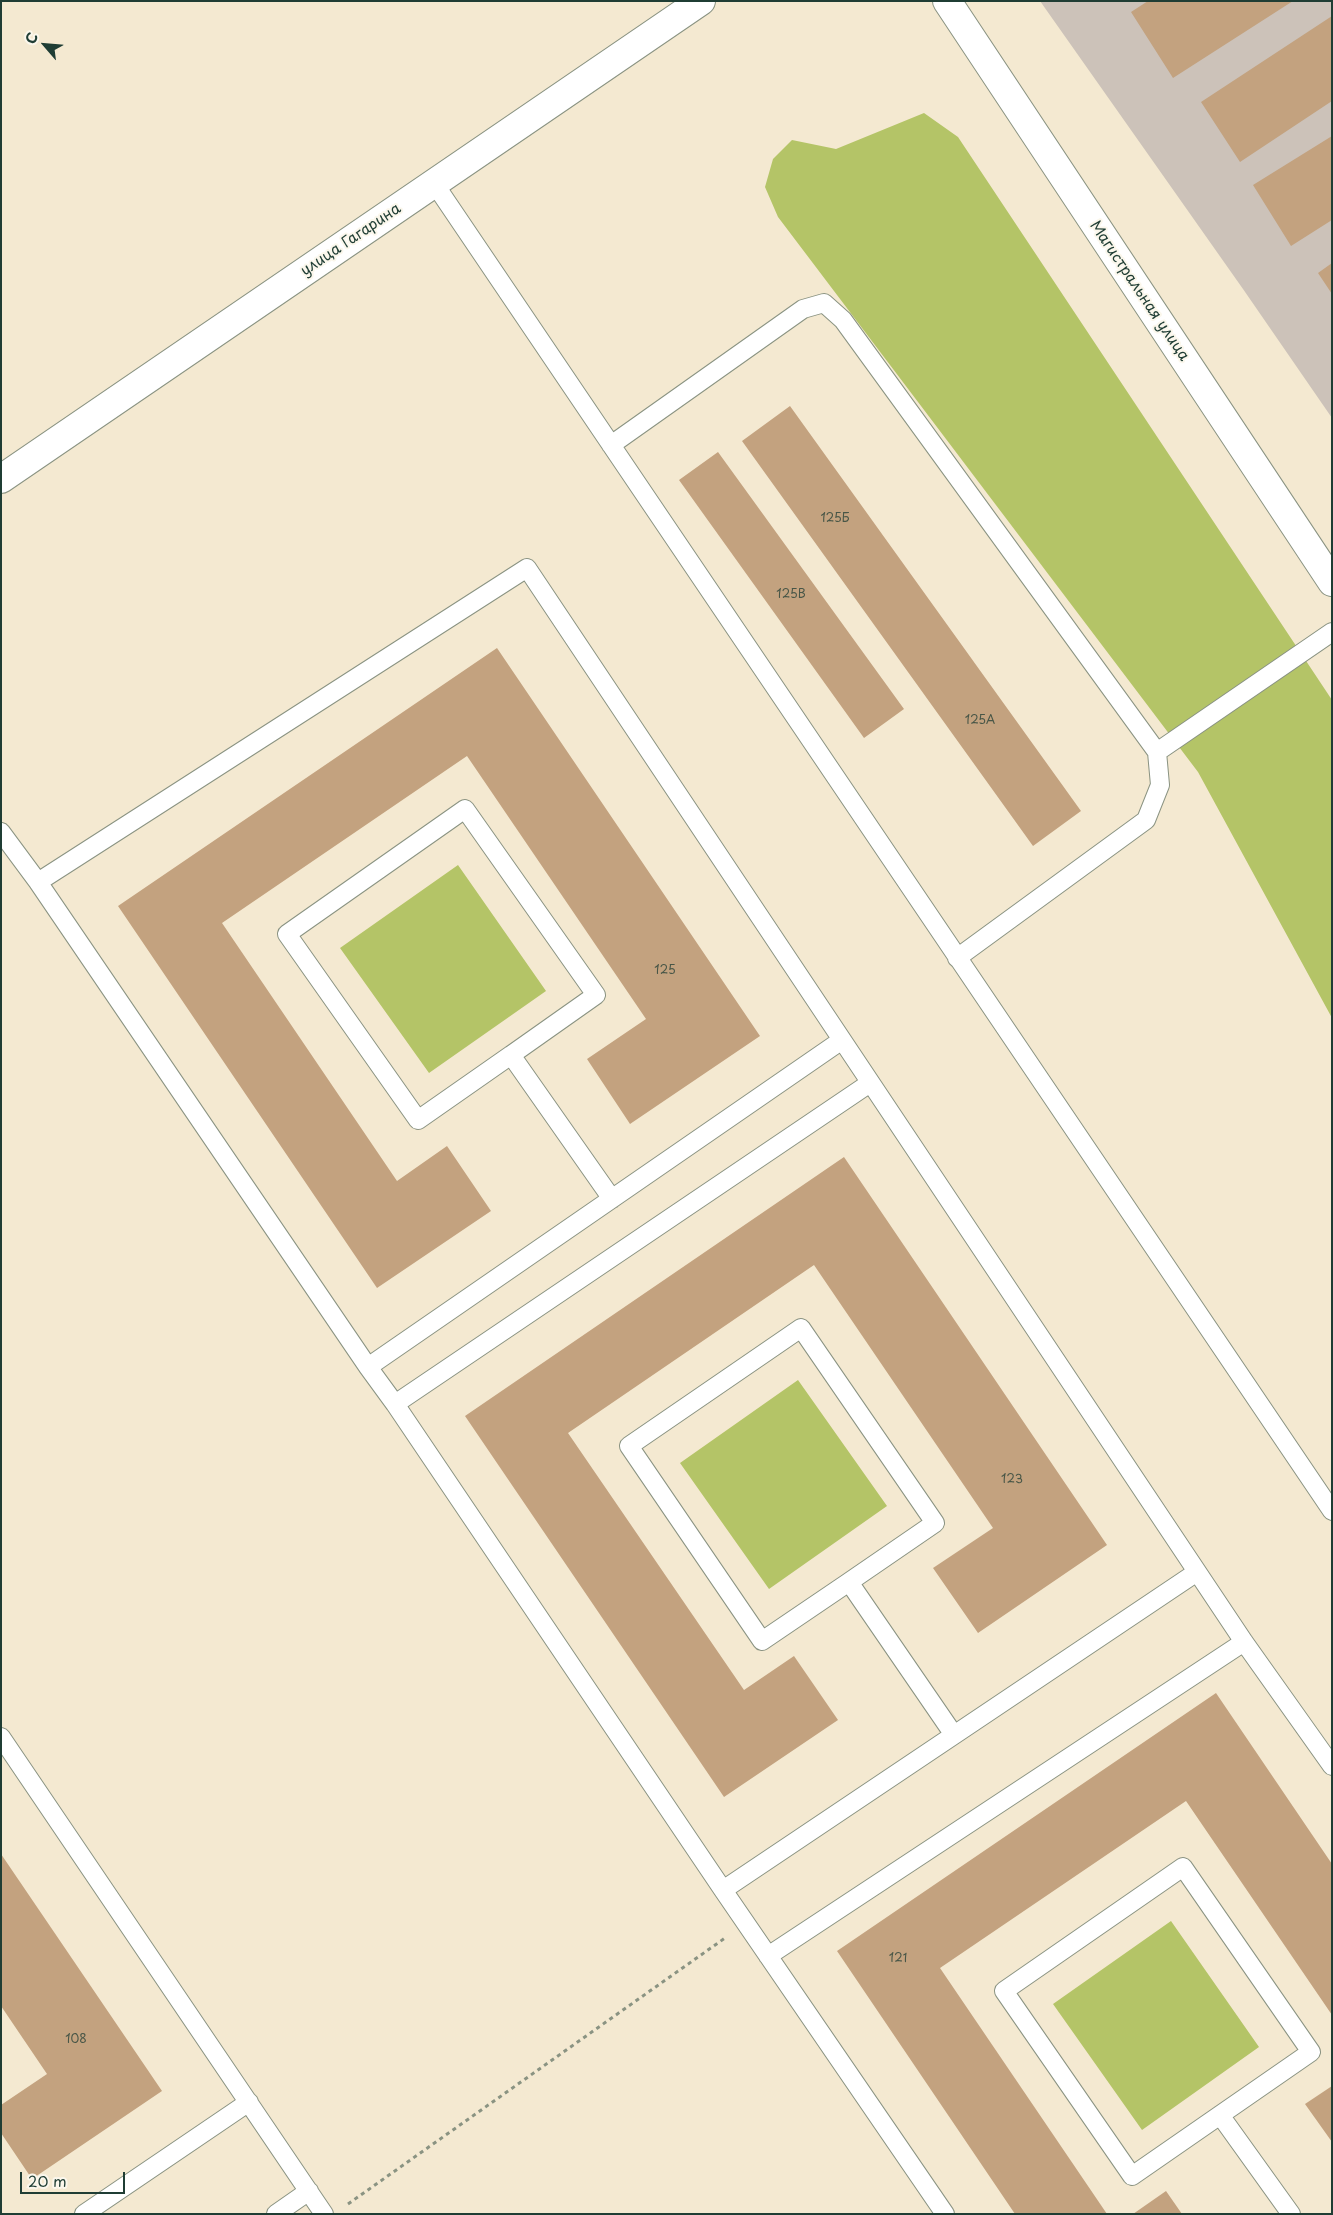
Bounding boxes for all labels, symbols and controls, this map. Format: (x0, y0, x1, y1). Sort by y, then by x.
north arrow (20, 20, 70, 70)
text: С (19, 29, 43, 47)
street label: улица Гагарина (297, 200, 405, 280)
street label: Магистральная улица (1085, 218, 1193, 364)
house number: 125Б (820, 512, 850, 526)
house number: 125В (776, 588, 806, 602)
house number: 125А (965, 714, 995, 728)
house number: 125 (654, 964, 676, 978)
house number: 123 (1001, 1473, 1023, 1487)
house number: 121 (889, 1952, 907, 1966)
house number: 108 (65, 2033, 87, 2047)
scale bar (22, 2162, 128, 2194)
text: 20 m (28, 2169, 67, 2192)

